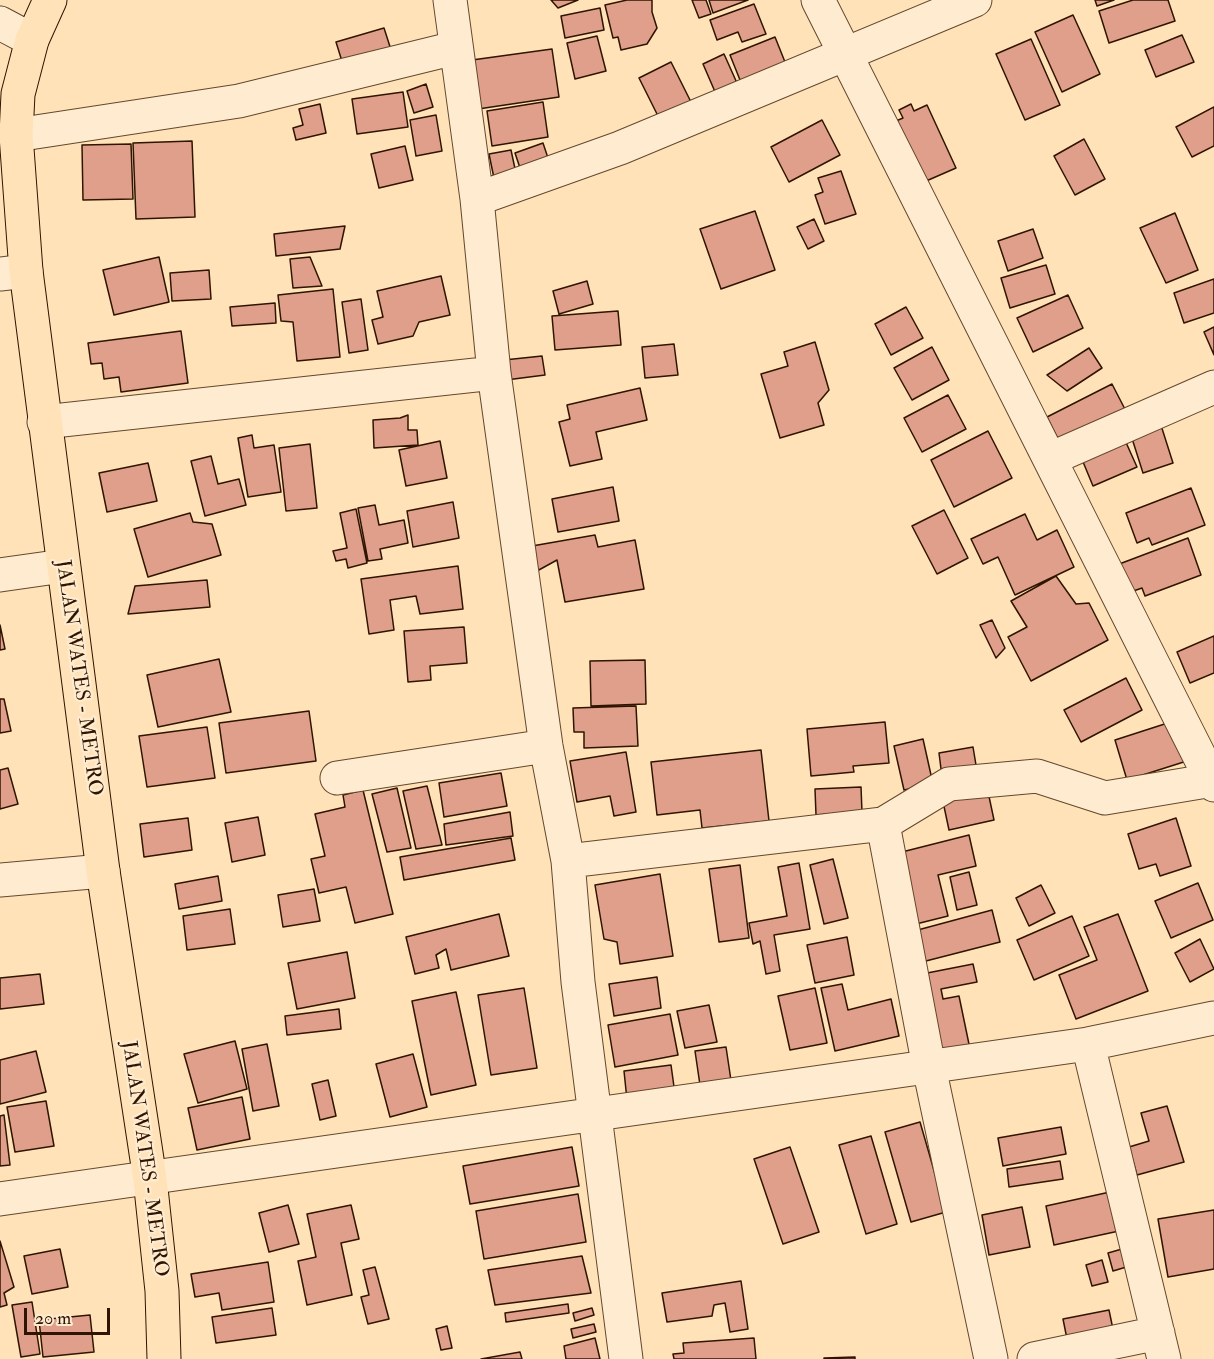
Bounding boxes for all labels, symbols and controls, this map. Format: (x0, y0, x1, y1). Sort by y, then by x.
street label: JALAN WATES - METRO (50, 559, 106, 797)
street label: JALAN WATES - METRO (116, 1040, 172, 1278)
scale bar (27, 1296, 112, 1334)
text: 20 m (35, 1307, 71, 1330)

